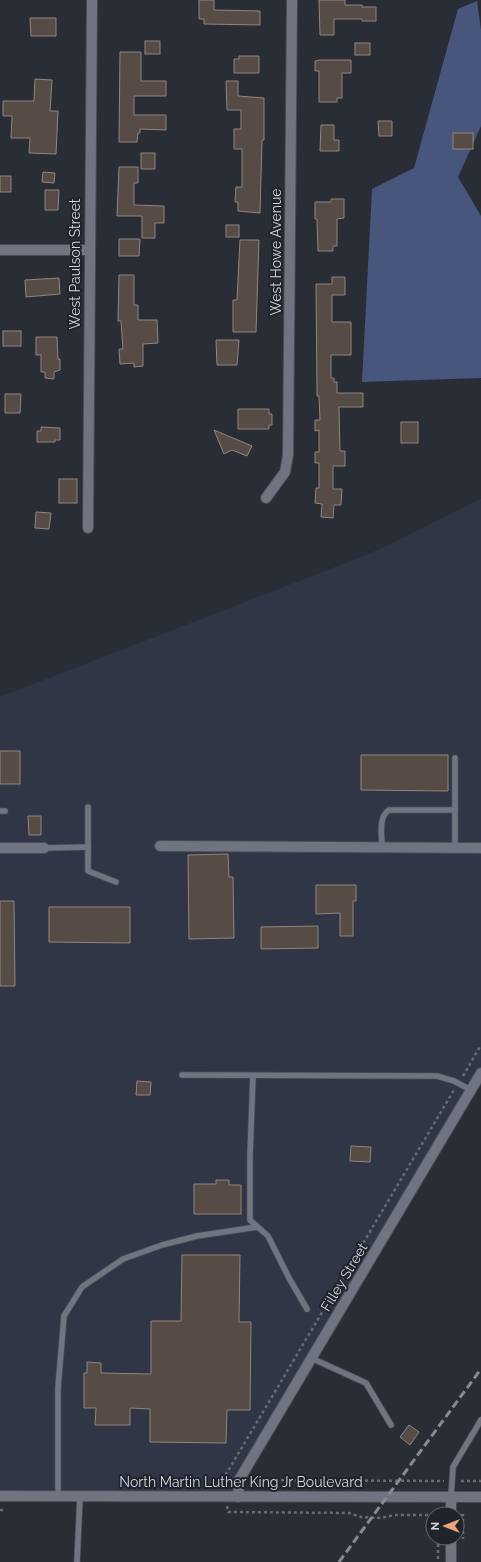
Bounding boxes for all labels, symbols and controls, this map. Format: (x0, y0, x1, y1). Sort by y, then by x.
street label: West Howe Avenue (268, 189, 284, 315)
street label: West Paulson Street (67, 198, 83, 329)
street label: Filley Street (317, 1240, 371, 1314)
street label: North Martin Luther King Jr Boulevard (119, 1474, 363, 1490)
north arrow (425, 1506, 465, 1546)
text: N (429, 1522, 442, 1530)

